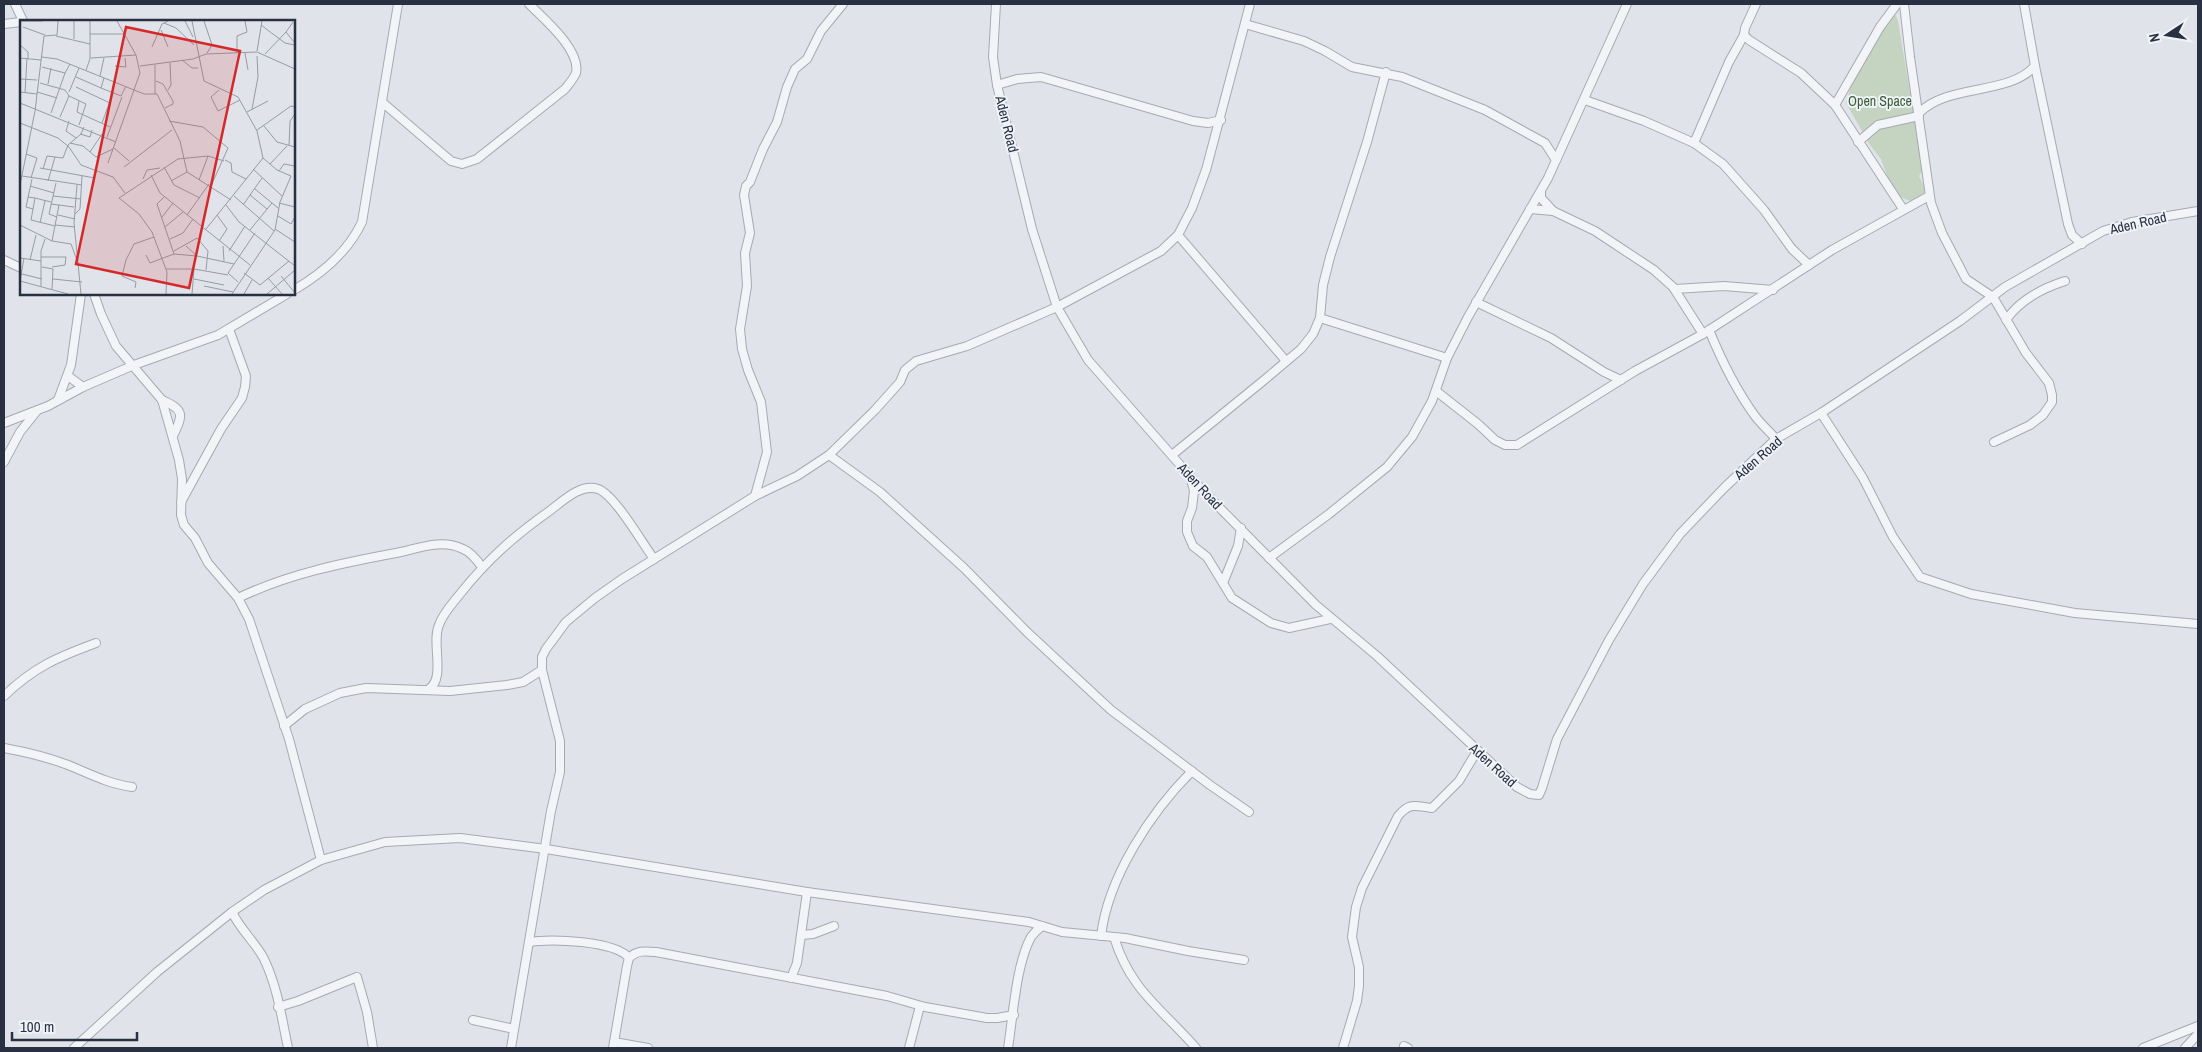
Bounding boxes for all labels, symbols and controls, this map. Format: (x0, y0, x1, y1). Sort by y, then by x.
north arrow (2142, 10, 2192, 60)
inset map (20, 20, 295, 295)
text: N (2145, 32, 2164, 44)
park label: Open Space (1848, 92, 1912, 110)
street label: Aden Road (991, 93, 1023, 154)
street label: Aden Road (2107, 208, 2168, 238)
street label: Aden Road (1730, 432, 1786, 484)
street label: Aden Road (1173, 458, 1226, 513)
street label: Aden Road (1465, 738, 1520, 791)
scale bar (12, 1010, 138, 1042)
text: 100 m (20, 1016, 54, 1037)

